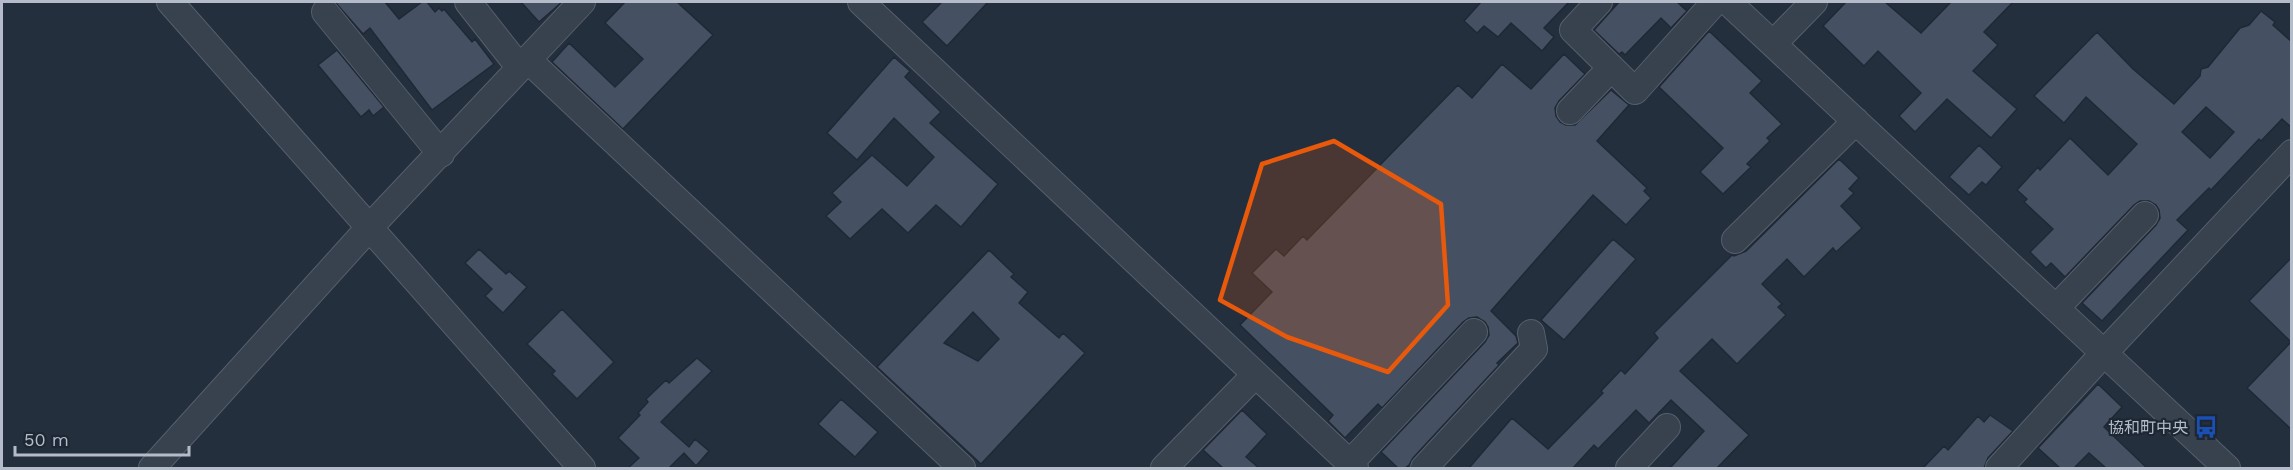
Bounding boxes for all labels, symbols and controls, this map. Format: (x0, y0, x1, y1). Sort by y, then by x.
bus stop icon: 協和町中央 (2193, 414, 2219, 440)
place label: 協和町中央 (2108, 418, 2188, 437)
scale bar (15, 419, 189, 457)
text: 50 m (24, 429, 69, 450)

